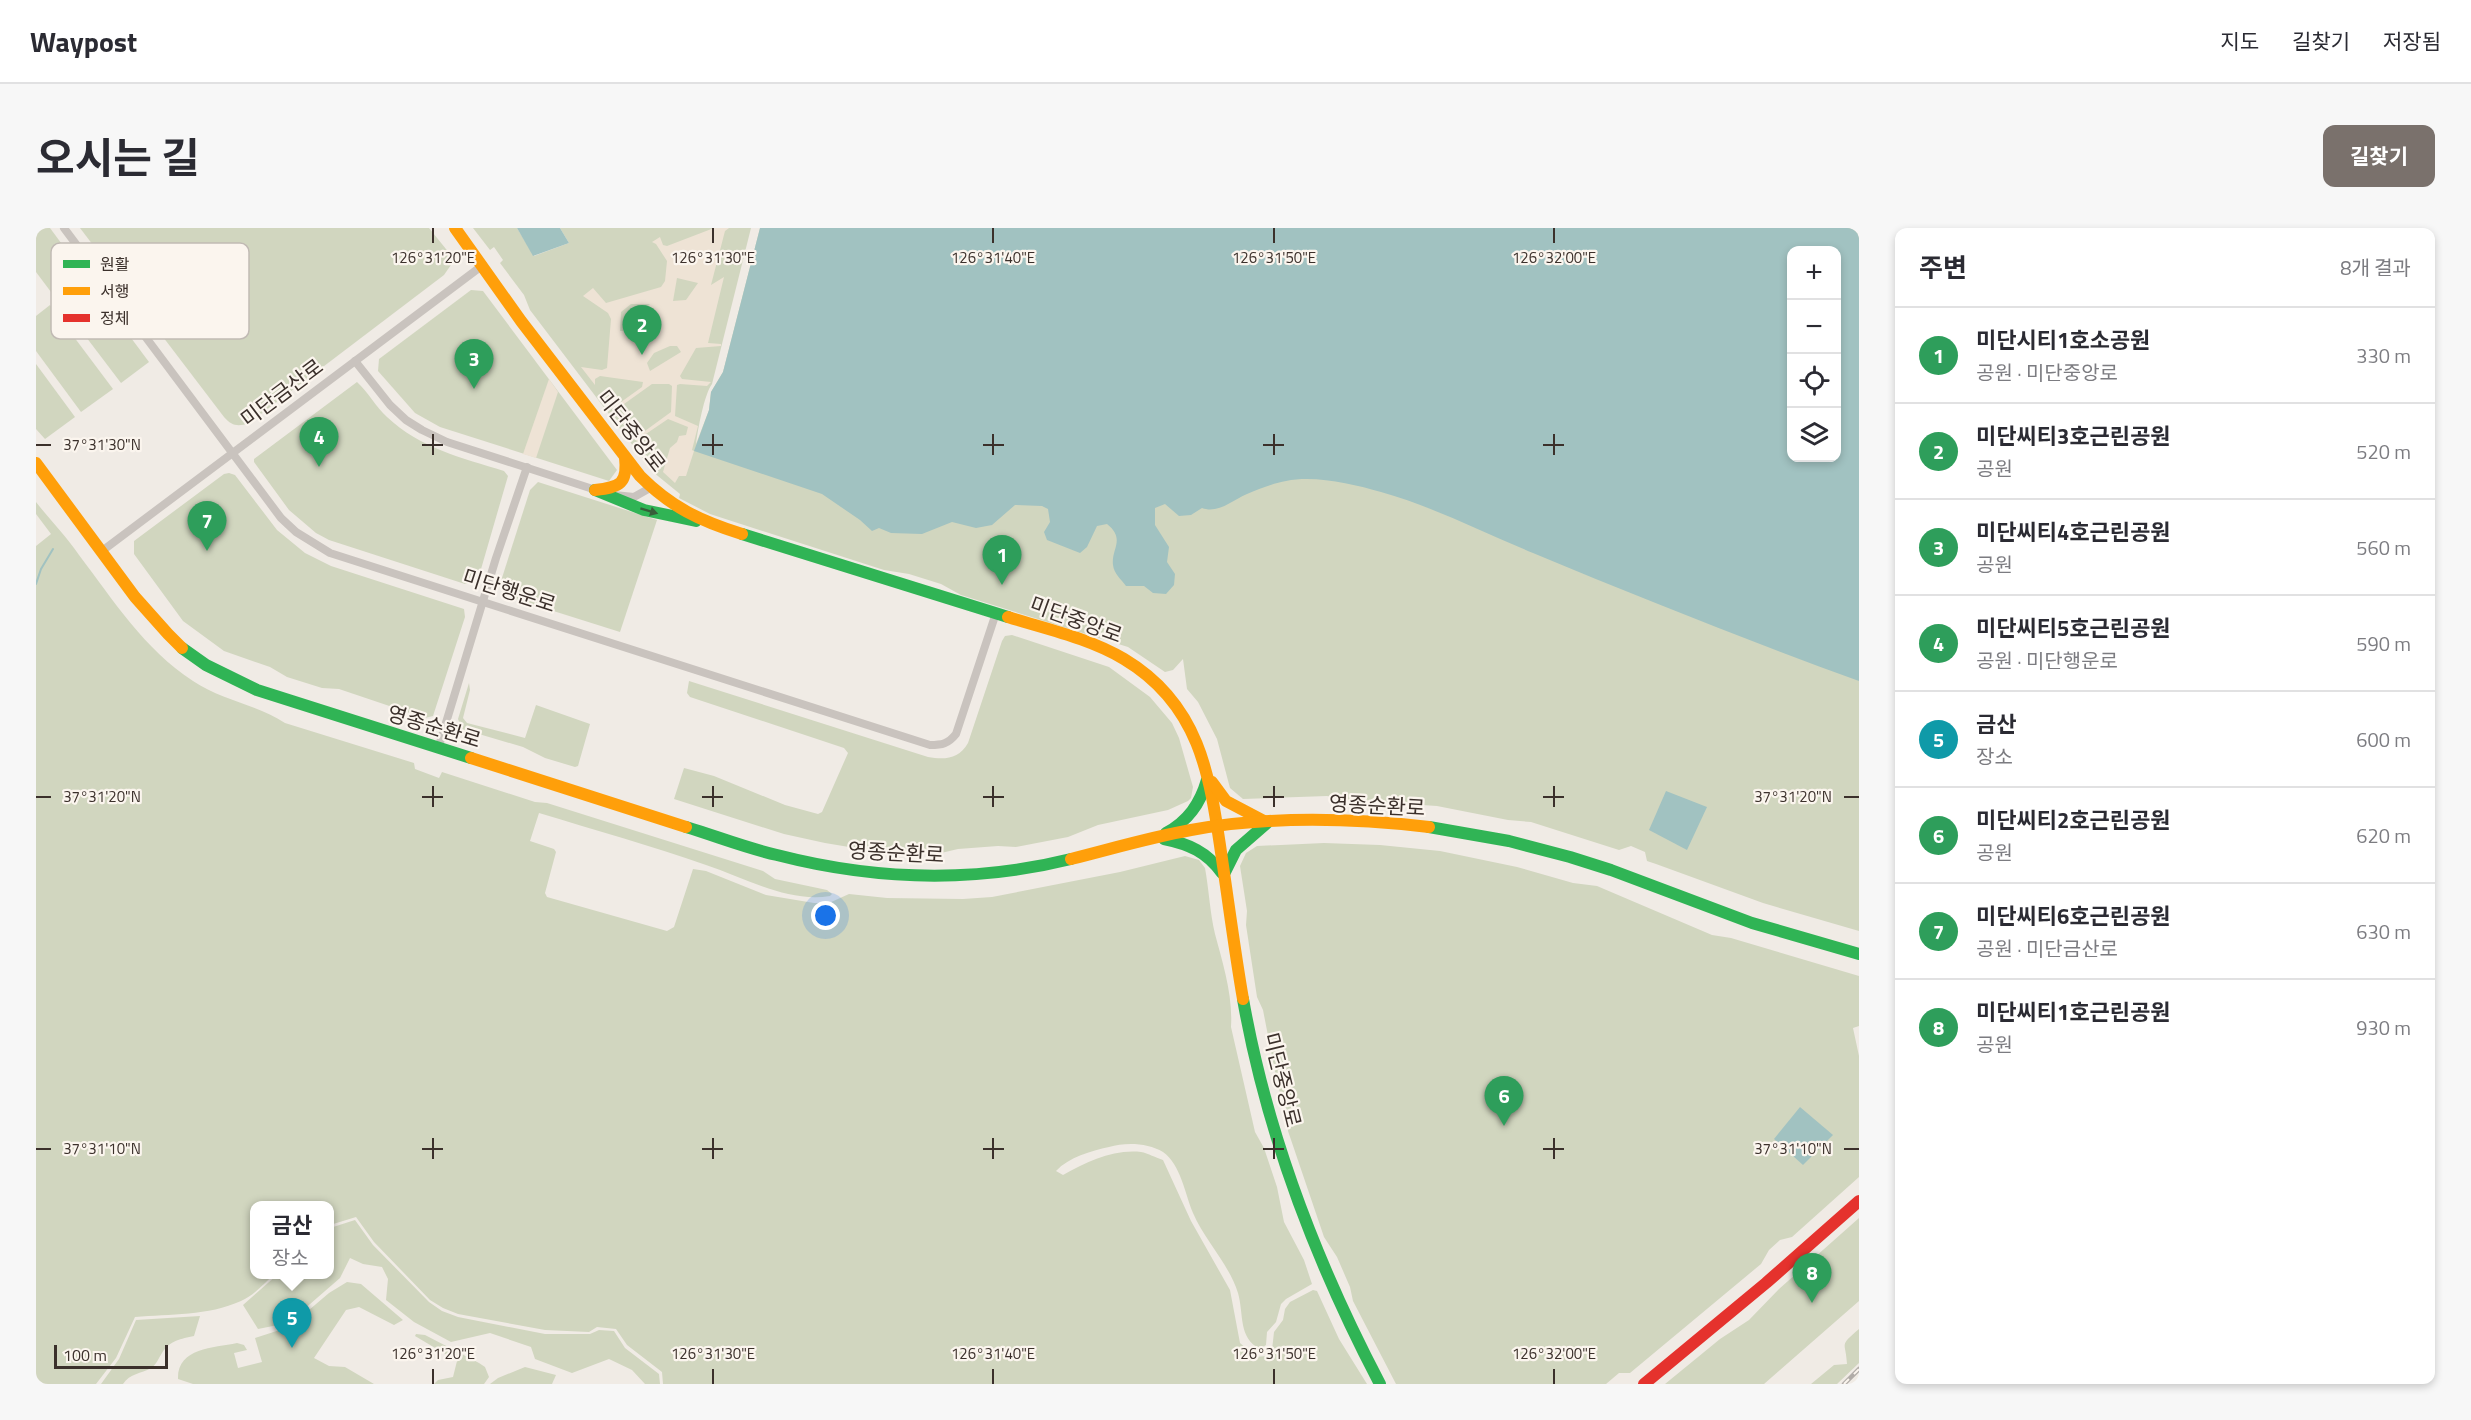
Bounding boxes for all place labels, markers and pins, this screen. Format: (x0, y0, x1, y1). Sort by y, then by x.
pin: 2 (622, 306, 662, 355)
pin: 3 (454, 340, 494, 389)
pin: 4 (300, 418, 338, 467)
pin: 7 (188, 502, 226, 551)
pin: 1 (982, 536, 1022, 585)
pin: 6 (1484, 1076, 1524, 1126)
pin: 8 (1792, 1254, 1832, 1303)
pin: 5 (272, 1298, 312, 1348)

